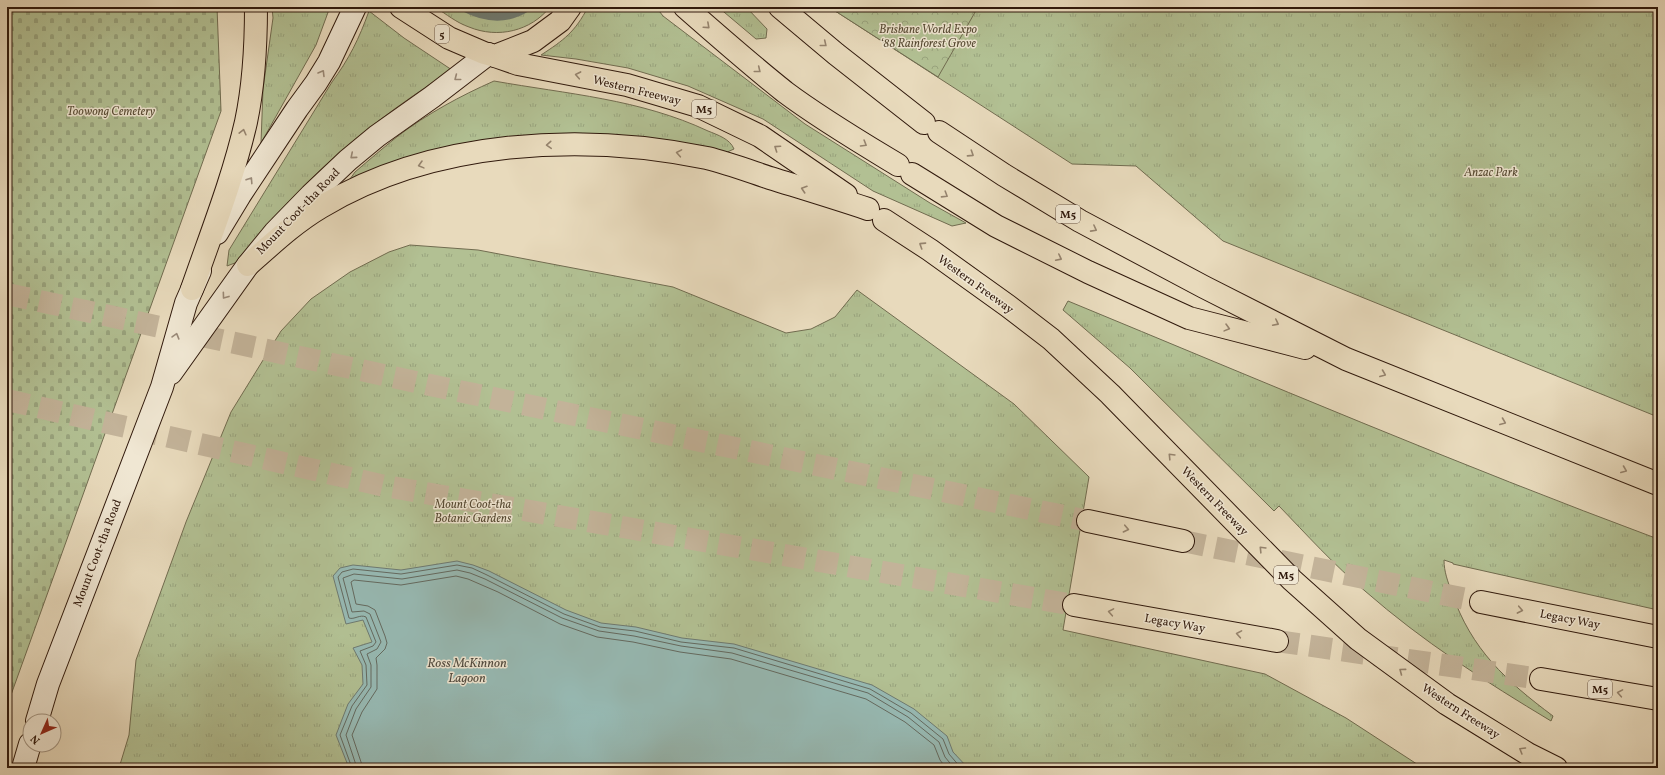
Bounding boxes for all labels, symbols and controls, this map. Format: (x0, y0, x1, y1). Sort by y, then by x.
one-way arrow (702, 21, 709, 28)
park label: Brisbane World Expo ‘88 Rainforest Grove (879, 22, 978, 52)
road number: 5 (435, 25, 449, 43)
one-way arrow (819, 40, 826, 47)
one-way arrow (754, 65, 761, 72)
one-way arrow (318, 70, 325, 77)
one-way arrow (575, 72, 581, 80)
street label: Western Freeway (591, 72, 683, 110)
one-way arrow (454, 74, 461, 81)
road number: M5 (692, 100, 716, 118)
park label: Toowong Cemetery (67, 104, 156, 120)
one-way arrow (239, 129, 247, 135)
one-way arrow (546, 140, 552, 149)
one-way arrow (860, 140, 867, 147)
one-way arrow (774, 145, 781, 153)
one-way arrow (676, 149, 682, 158)
one-way arrow (967, 149, 974, 157)
one-way arrow (350, 151, 357, 158)
one-way arrow (418, 160, 425, 169)
street label: Mount Coot-tha Road (253, 165, 344, 258)
park label: Anzac Park (1463, 165, 1518, 181)
one-way arrow (245, 178, 252, 185)
one-way arrow (800, 185, 807, 193)
one-way arrow (941, 190, 948, 197)
road number: M5 (1056, 205, 1080, 223)
one-way arrow (1090, 224, 1097, 232)
one-way arrow (919, 243, 926, 250)
street label: Western Freeway (934, 252, 1017, 318)
one-way arrow (1055, 253, 1062, 260)
one-way arrow (223, 292, 230, 299)
one-way arrow (1272, 319, 1279, 326)
one-way arrow (1223, 323, 1230, 332)
one-way arrow (171, 333, 180, 340)
one-way arrow (1379, 369, 1386, 377)
one-way arrow (1499, 417, 1507, 425)
one-way arrow (1168, 453, 1176, 461)
street label: Western Freeway (1177, 464, 1252, 540)
one-way arrow (1620, 466, 1627, 474)
street label: Mount Coot-tha Road (70, 497, 126, 610)
park label: Mount Coot-tha Botanic Gardens (434, 497, 512, 527)
one-way arrow (1123, 525, 1129, 533)
one-way arrow (1259, 546, 1266, 554)
road number: M5 (1274, 566, 1298, 584)
one-way arrow (1516, 605, 1523, 613)
street label: Legacy Way (1538, 606, 1602, 634)
one-way arrow (1108, 608, 1114, 617)
street label: Legacy Way (1143, 611, 1207, 637)
one-way arrow (1236, 630, 1242, 639)
water label: Ross McKinnon Lagoon (427, 655, 507, 688)
one-way arrow (1399, 669, 1406, 676)
road number: M5 (1588, 680, 1612, 698)
street label: Western Freeway (1418, 681, 1503, 743)
one-way arrow (1616, 689, 1623, 697)
north arrow (22, 713, 62, 753)
text: N (28, 731, 44, 747)
one-way arrow (1519, 747, 1526, 755)

